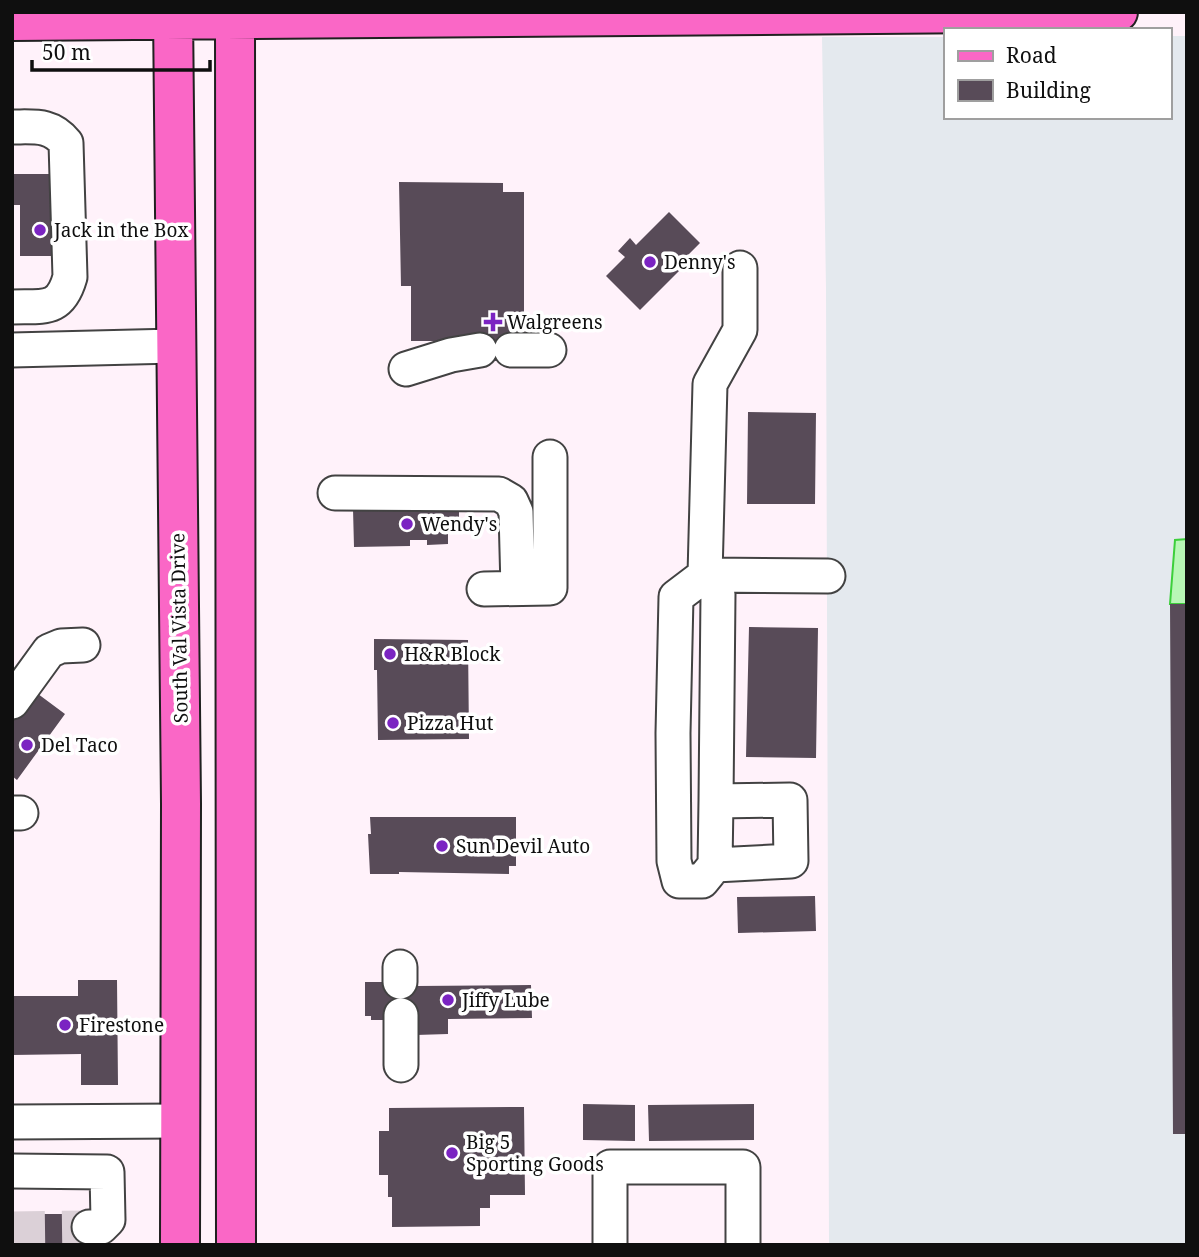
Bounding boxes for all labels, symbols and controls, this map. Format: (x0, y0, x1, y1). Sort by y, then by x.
scale bar (32, 28, 210, 72)
legend (944, 28, 1171, 119)
text: 50 m (42, 38, 91, 66)
text: Road (1006, 41, 1057, 69)
text: Building (1006, 76, 1091, 104)
place label: Jack in the Box (53, 217, 188, 243)
marker: Jack in the Box (32, 222, 48, 238)
place label: Denny's (664, 249, 736, 275)
marker: Denny's (642, 254, 658, 270)
place label: Walgreens (507, 309, 602, 335)
marker: Walgreens (485, 314, 501, 330)
place label: Wendy's (421, 511, 497, 537)
marker: Wendy's (399, 516, 415, 532)
street label: South Val Vista Drive (164, 533, 194, 723)
place label: H&R Block (404, 641, 501, 667)
marker: H&R Block (382, 646, 398, 662)
place label: Pizza Hut (407, 710, 494, 736)
marker: Pizza Hut (385, 715, 401, 731)
place label: Del Taco (41, 732, 118, 758)
marker: Del Taco (19, 737, 35, 753)
place label: Sun Devil Auto (456, 833, 590, 859)
marker: Sun Devil Auto (434, 838, 450, 854)
place label: Jiffy Lube (461, 987, 550, 1013)
marker: Jiffy Lube (440, 992, 456, 1008)
place label: Firestone (79, 1012, 164, 1038)
marker: Firestone (57, 1017, 73, 1033)
place label: Big 5 Sporting Goods (466, 1129, 604, 1177)
marker: Big 5 Sporting Goods (444, 1145, 460, 1161)

